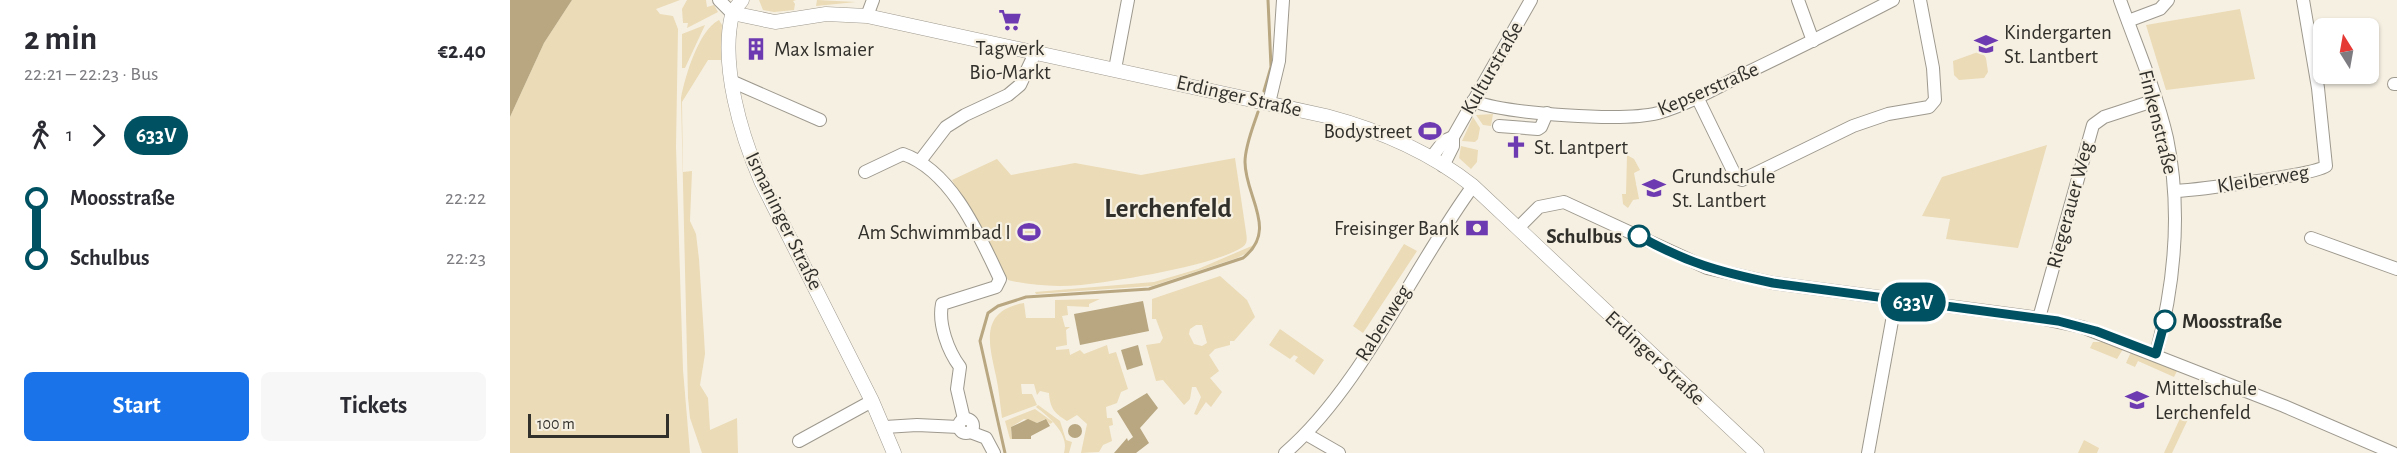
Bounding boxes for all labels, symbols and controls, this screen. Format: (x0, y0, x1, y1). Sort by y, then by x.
supermarket icon: Tagwerk Bio-Markt (997, 7, 1023, 33)
street label: Kulturstraße (1457, 18, 1527, 118)
north arrow (2313, 18, 2379, 84)
map controls (2313, 18, 2379, 84)
place label: Kindergarten St. Lantbert (2004, 22, 2112, 67)
text: 2 min (24, 23, 97, 56)
school or university icon: Kindergarten St. Lantbert (1973, 31, 1999, 57)
building icon: Max Ismaier (743, 36, 769, 62)
place label: Tagwerk Bio-Markt (969, 38, 1051, 83)
place label: Max Ismaier (774, 39, 874, 60)
text: €2.40 (438, 40, 486, 62)
street label: Kepserstraße (1654, 58, 1762, 120)
text: 22:21 – 22:23 · Bus (24, 64, 159, 84)
street label: Finkenstraße (2135, 68, 2181, 176)
street label: Erdinger Straße (1174, 71, 1304, 121)
sports icon: Bodystreet (1417, 118, 1443, 144)
icon: walk (24, 119, 57, 152)
icon: forward (82, 119, 115, 152)
place label: Bodystreet (1324, 121, 1412, 142)
text: 1 (66, 125, 73, 145)
text: 633V (136, 125, 176, 146)
church icon: St. Lantpert (1503, 134, 1529, 160)
place label: St. Lantpert (1534, 137, 1628, 158)
street label: Riegerauer Weg (2043, 138, 2097, 271)
street label: Ismaninger Straße (742, 149, 826, 293)
street label: Kleiberweg (2216, 161, 2311, 197)
place label: Grundschule St. Lantbert (1672, 166, 1776, 211)
school or university icon: Grundschule St. Lantbert (1641, 175, 1667, 201)
text: Moosstraße (70, 187, 175, 209)
text: 22:22 (445, 188, 486, 208)
district label: Lerchenfeld (1104, 195, 1232, 222)
bank icon: Freisinger Bank (1464, 215, 1490, 241)
place label: Freisinger Bank (1334, 218, 1459, 239)
sports icon: Am Schwimmbad I (1016, 219, 1042, 245)
place label: Am Schwimmbad I (858, 222, 1011, 243)
marker: Schulbus (1628, 225, 1650, 247)
place label: Schulbus (1546, 226, 1622, 247)
text: Schulbus (70, 247, 149, 269)
text: 22:23 (446, 248, 486, 268)
street label: Rabenweg (1351, 281, 1415, 365)
line badge: 633V (1871, 282, 1955, 322)
text: 633V (1893, 292, 1933, 313)
street label: Erdinger Straße (1601, 307, 1709, 409)
marker: Moosstraße (2154, 310, 2176, 332)
place label: Moosstraße (2182, 311, 2282, 332)
button: Start (24, 372, 249, 441)
button: Tickets (261, 372, 486, 441)
place label: Mittelschule Lerchenfeld (2155, 378, 2257, 423)
school or university icon: Mittelschule Lerchenfeld (2124, 387, 2150, 413)
scale bar (528, 411, 669, 438)
text: 100 m (537, 416, 575, 432)

